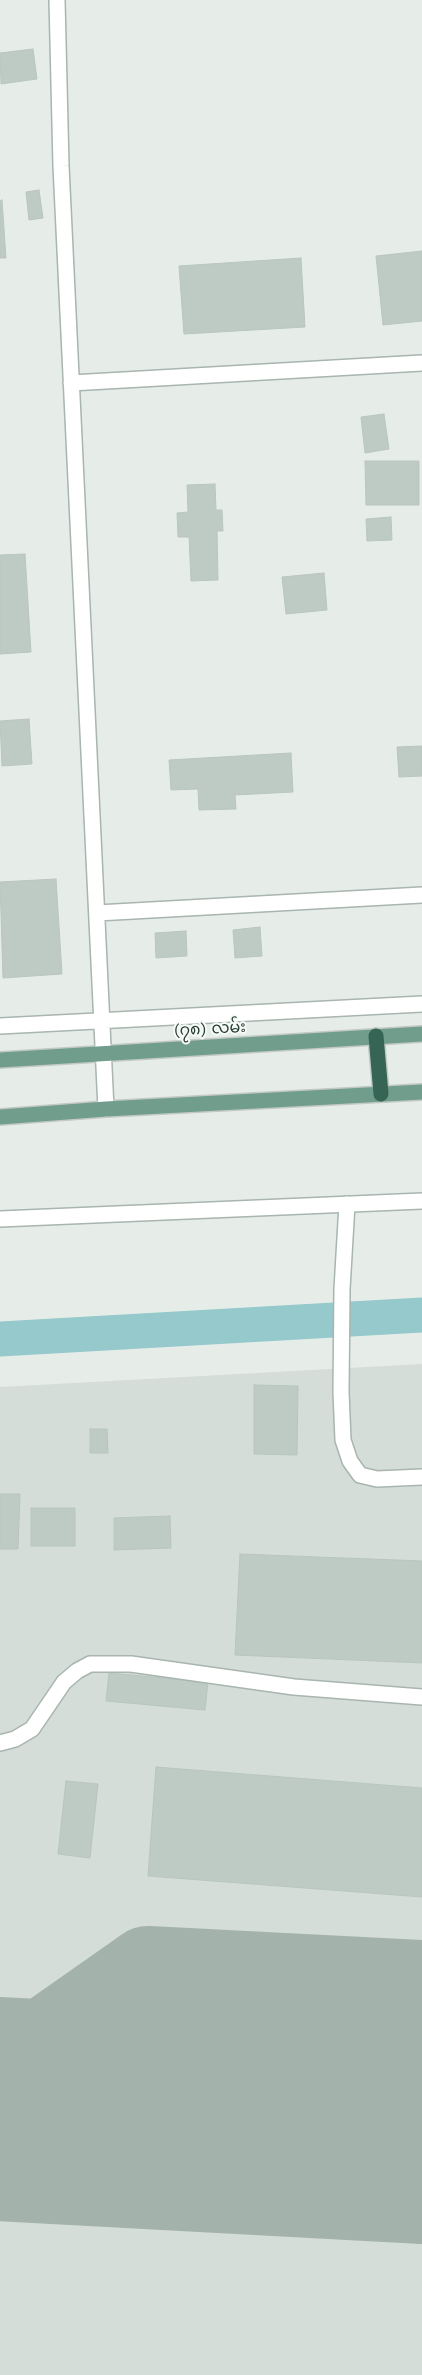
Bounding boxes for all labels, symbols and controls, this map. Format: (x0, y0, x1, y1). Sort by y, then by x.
street label: (၇၈) လမ်း (174, 1018, 246, 1040)

